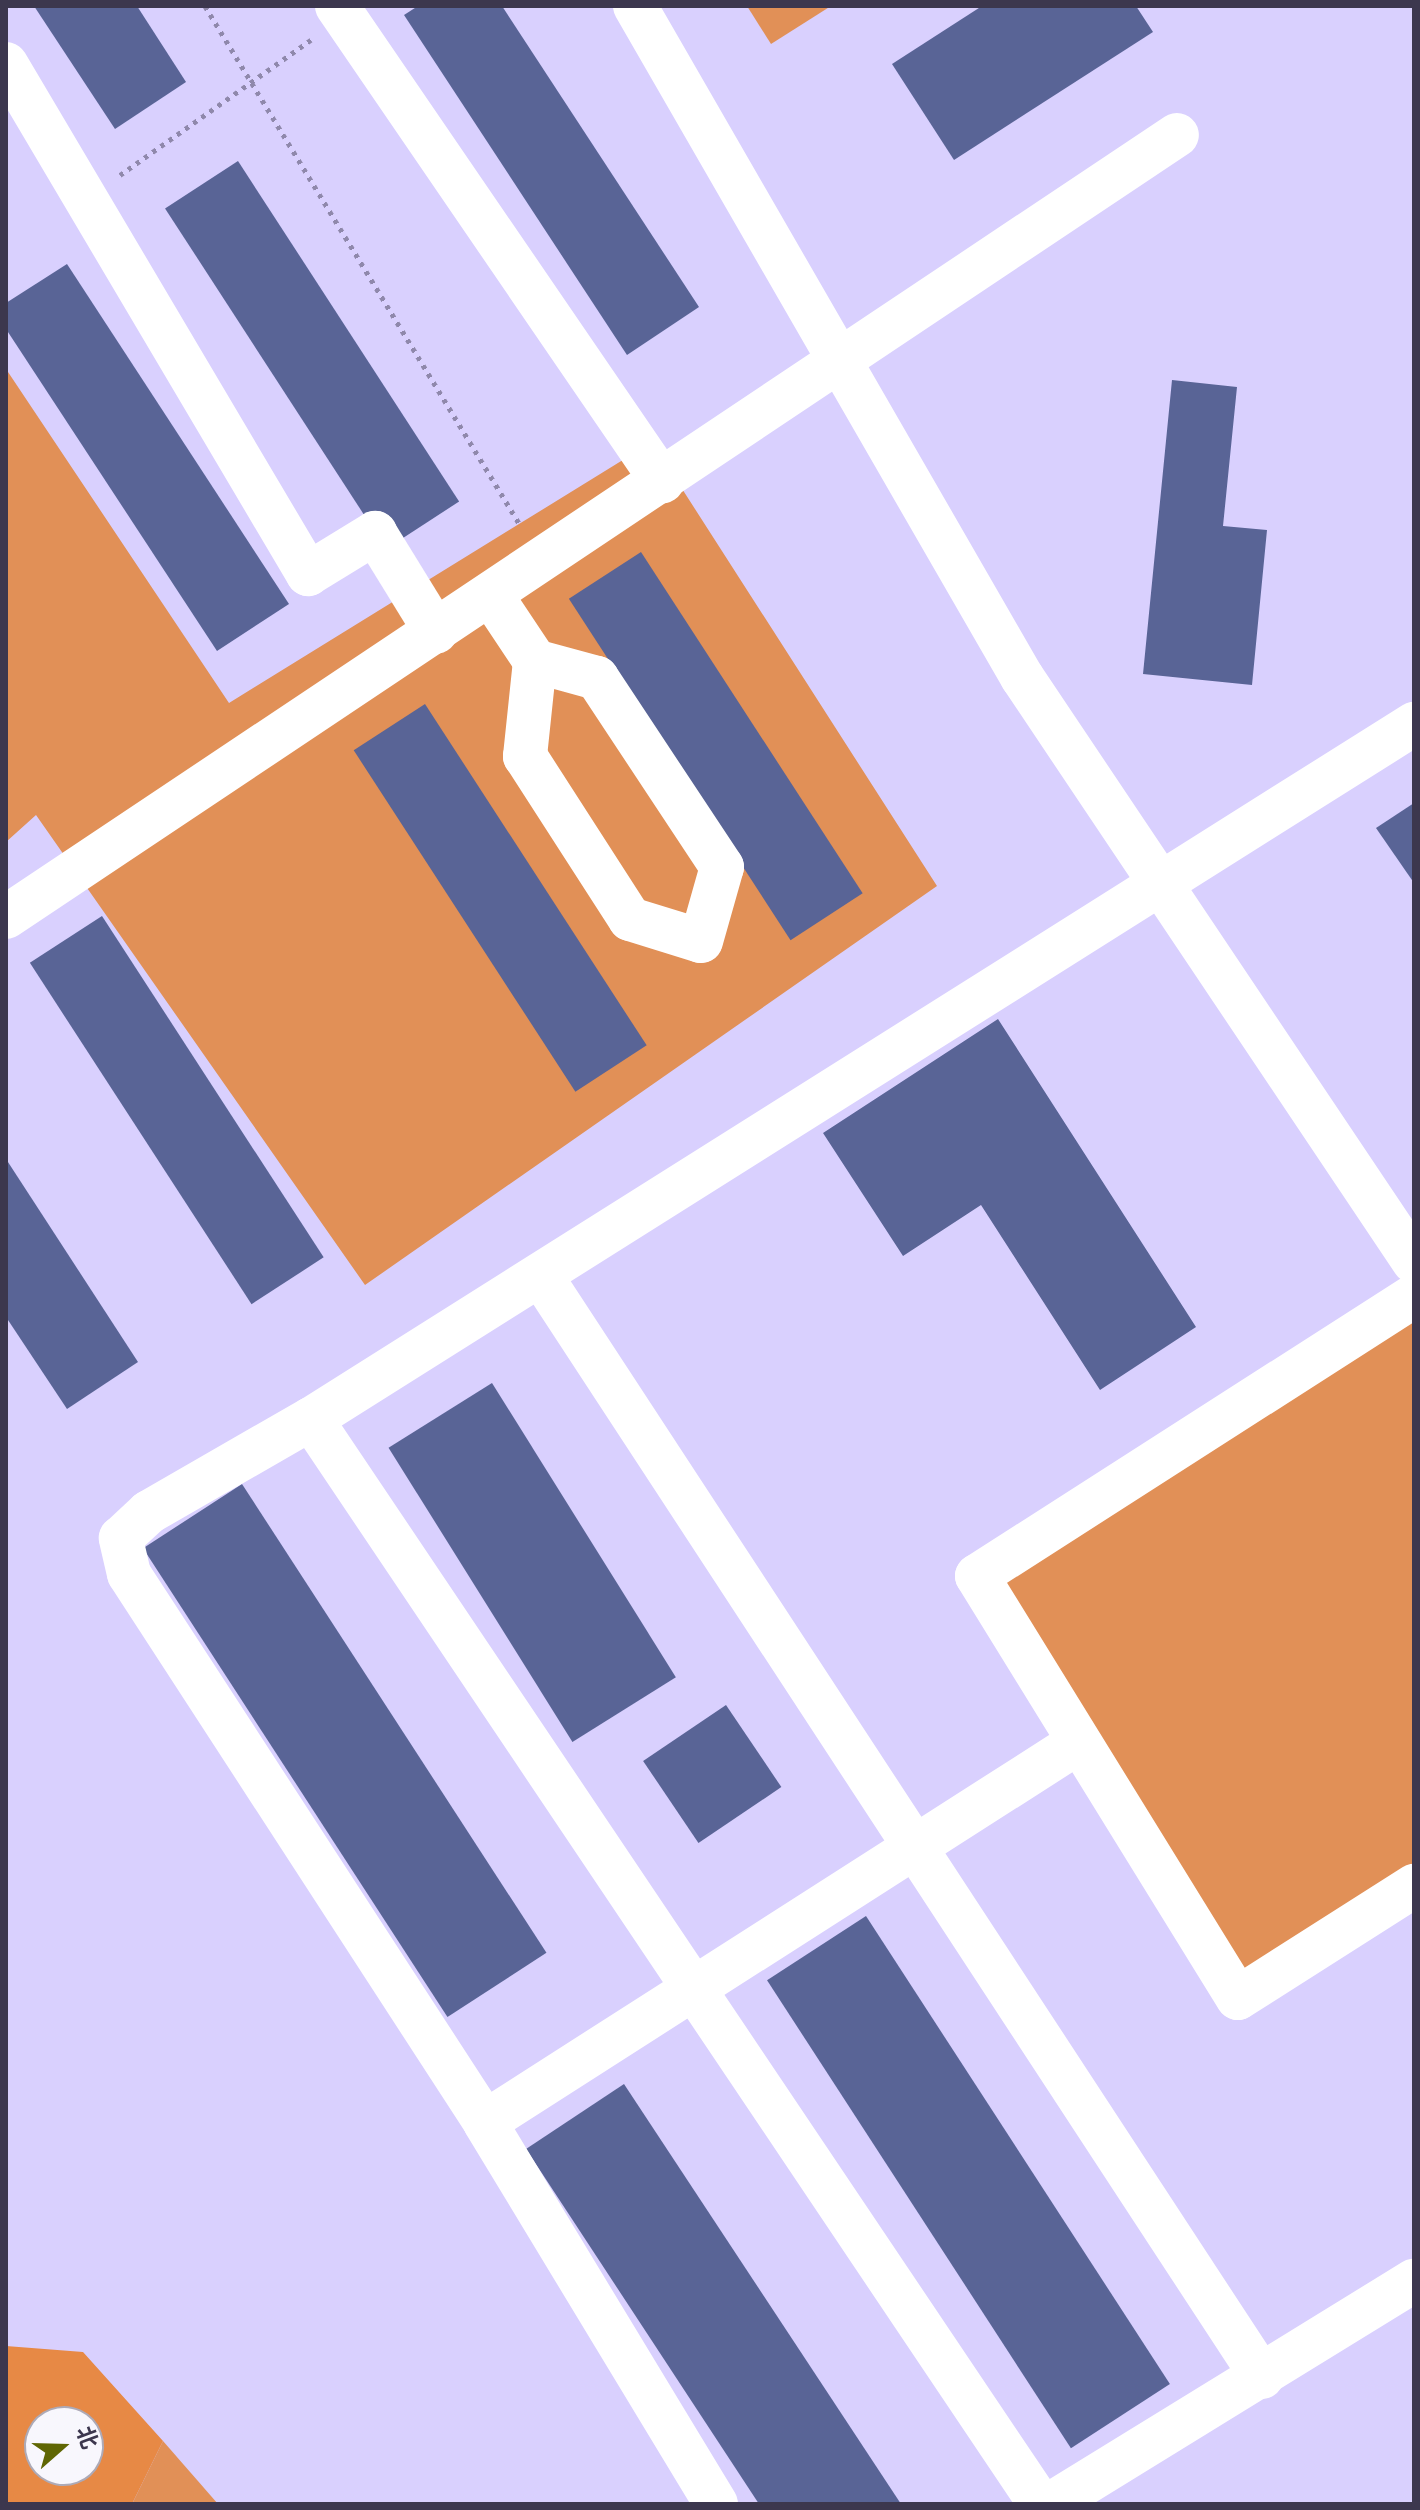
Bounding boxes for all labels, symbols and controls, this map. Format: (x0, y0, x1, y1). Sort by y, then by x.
north arrow (24, 2406, 104, 2486)
text: 北 (69, 2423, 102, 2453)

